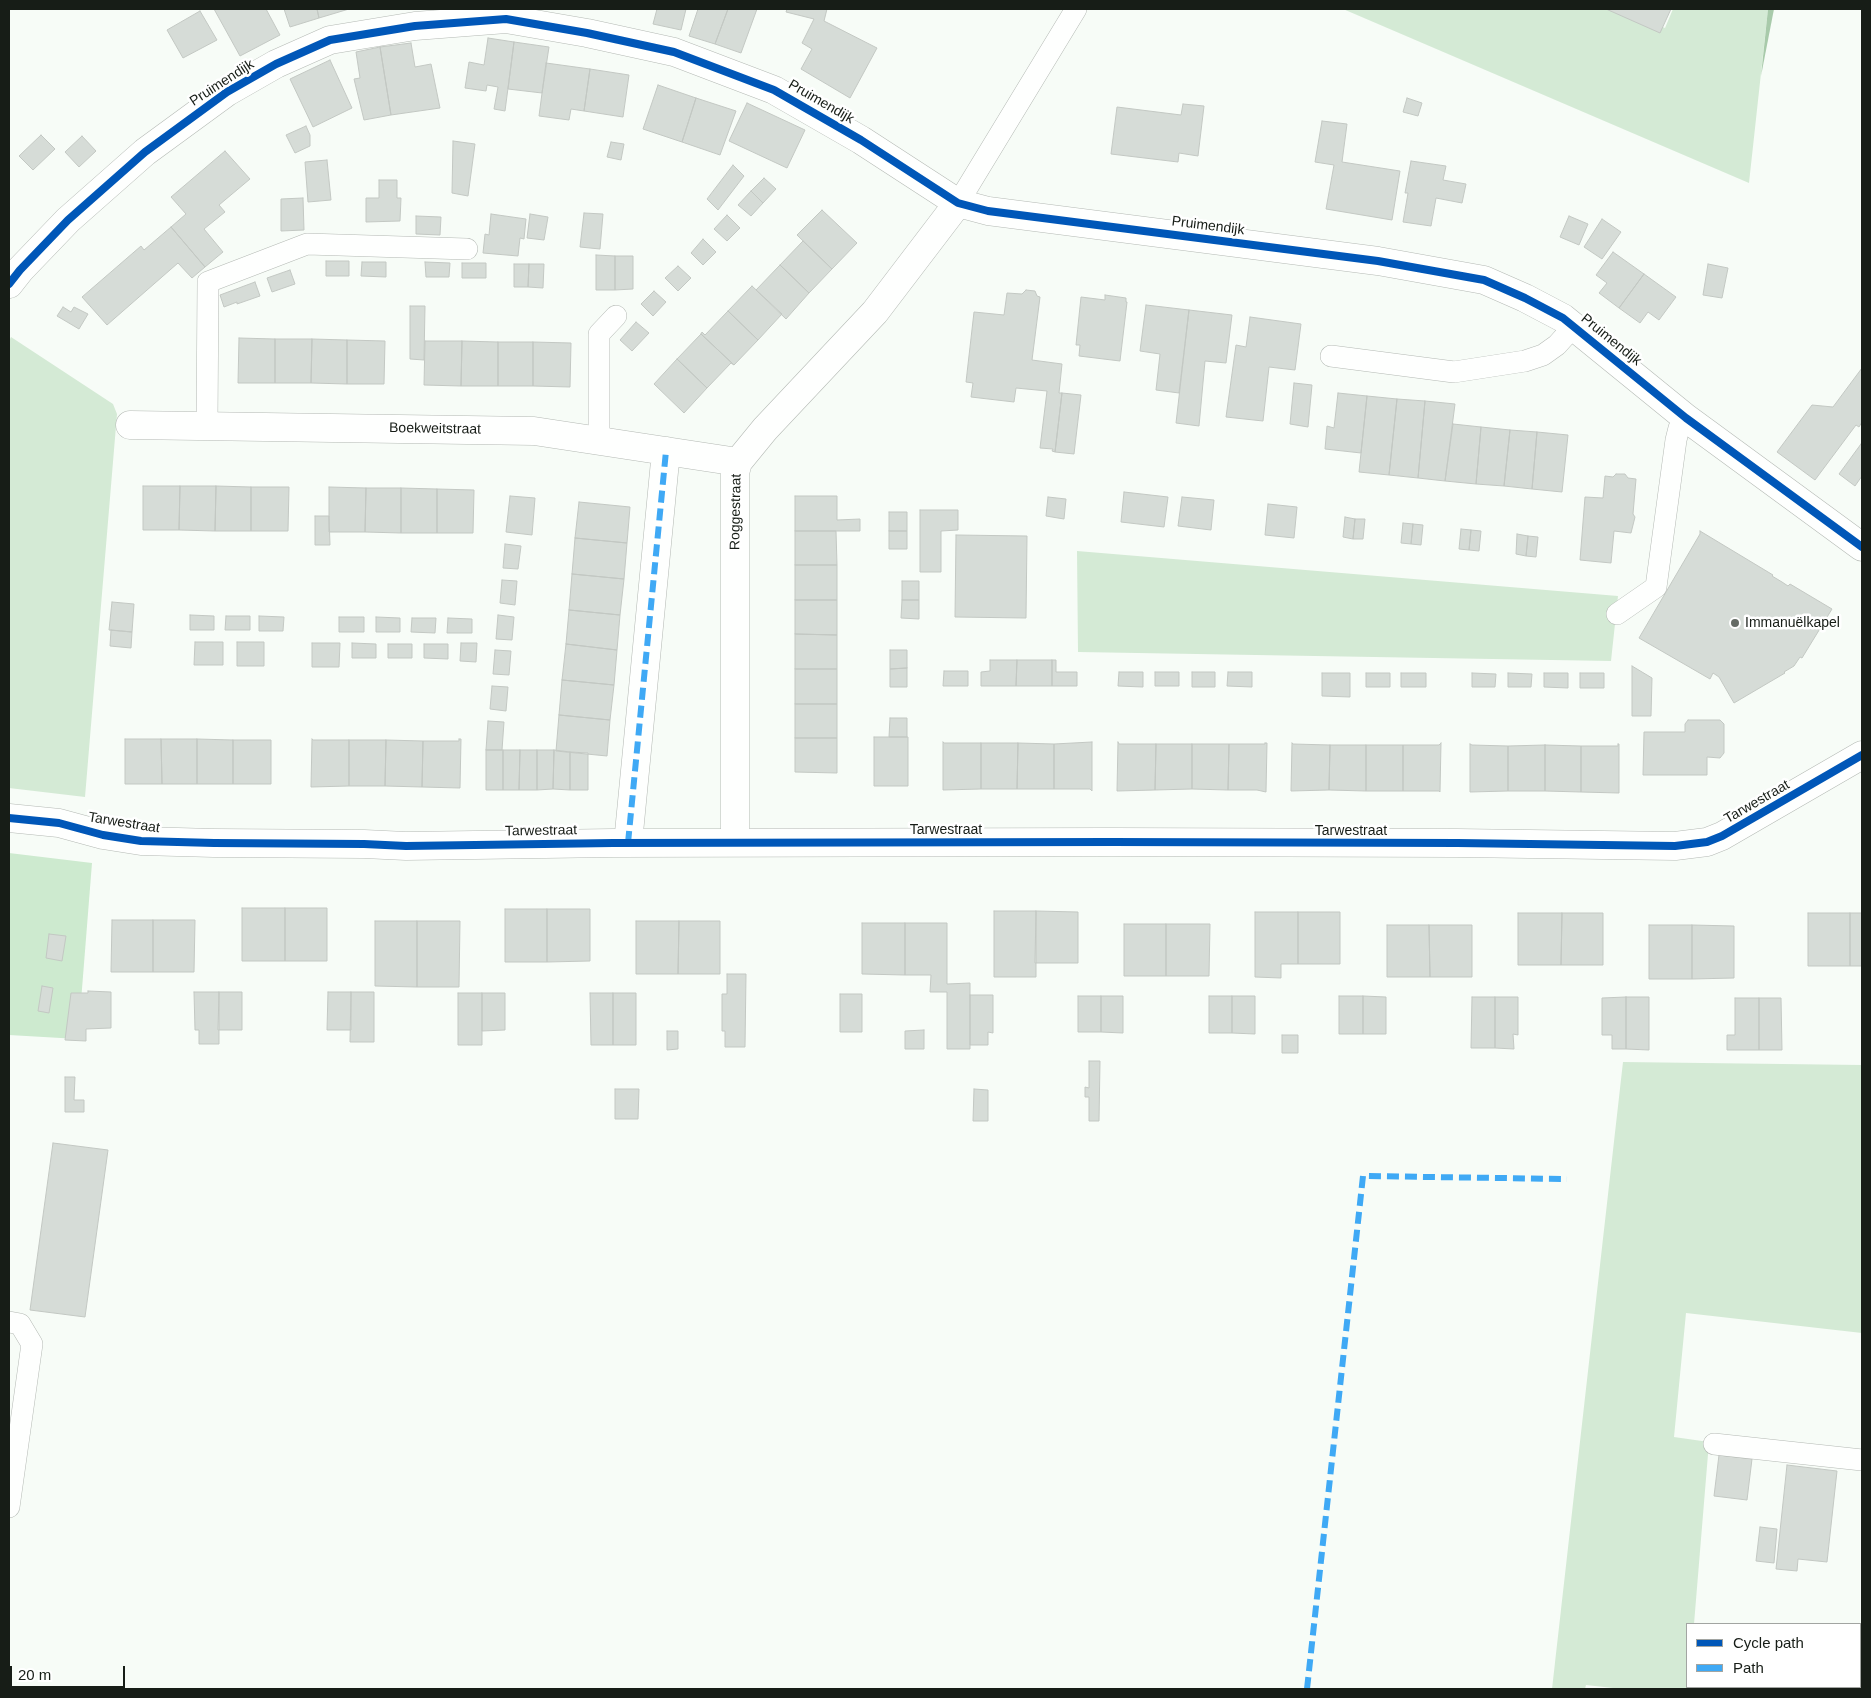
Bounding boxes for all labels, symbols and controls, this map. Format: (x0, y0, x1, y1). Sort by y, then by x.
street label: Pruimendijk (187, 56, 257, 110)
street label: Pruimendijk (785, 76, 857, 128)
street label: Pruimendijk (1171, 213, 1245, 239)
street label: Pruimendijk (1577, 310, 1645, 370)
street label: Boekweitstraat (389, 420, 481, 438)
street label: Roggestraat (727, 474, 745, 550)
place label: Immanuëlkapel (1745, 615, 1840, 631)
marker: Immanuëlkapel (1729, 617, 1741, 629)
street label: Tarwestraat (1721, 777, 1793, 827)
street label: Tarwestraat (87, 809, 161, 837)
street label: Tarwestraat (505, 822, 577, 840)
street label: Tarwestraat (910, 822, 982, 838)
street label: Tarwestraat (1315, 823, 1387, 839)
legend (1686, 1623, 1861, 1688)
text: Cycle path (1733, 1634, 1804, 1651)
scale bar (12, 1656, 128, 1688)
text: Path (1733, 1659, 1764, 1676)
text: 20 m (18, 1666, 51, 1683)

